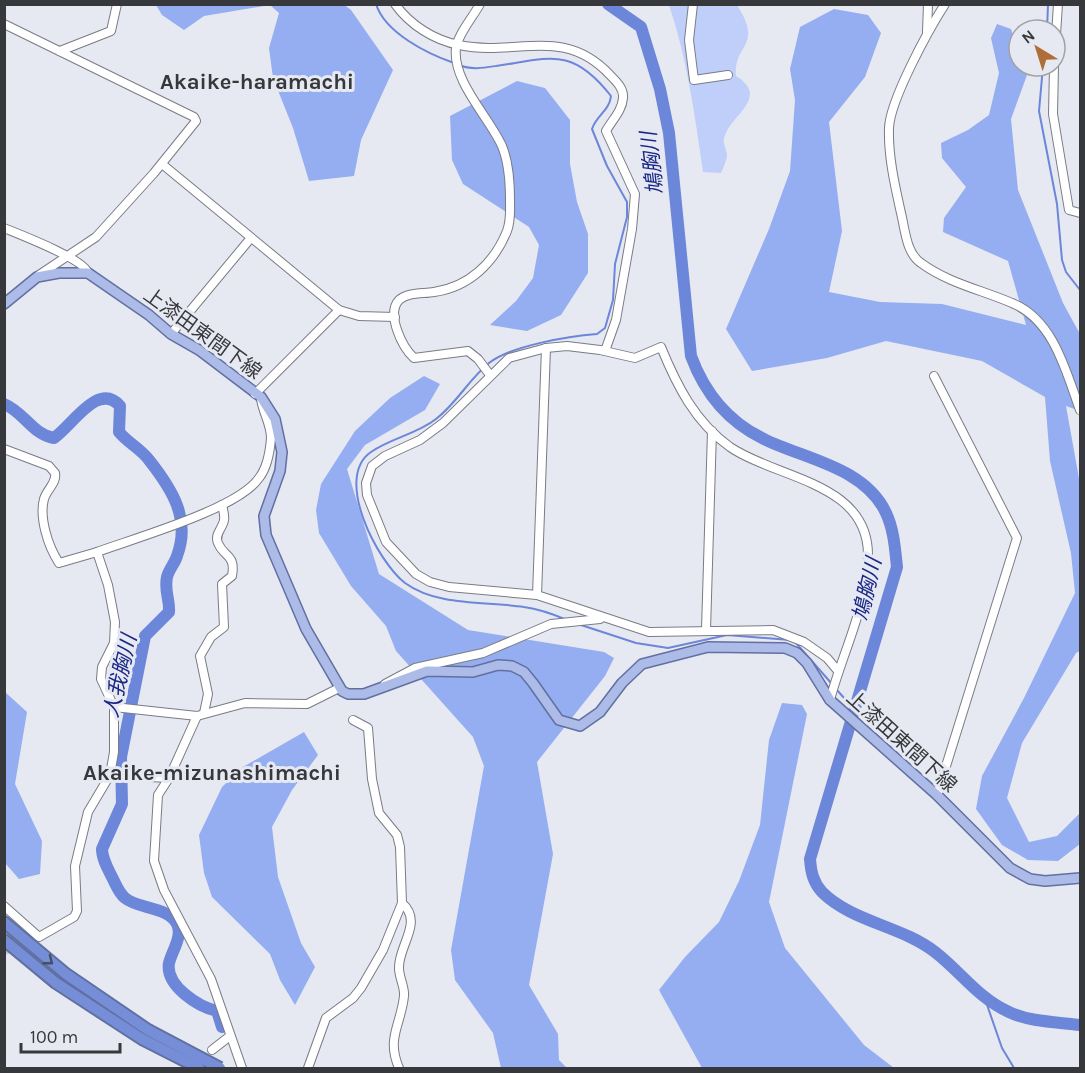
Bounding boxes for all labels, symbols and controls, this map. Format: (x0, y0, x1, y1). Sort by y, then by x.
north arrow (1007, 18, 1067, 78)
text: N (1018, 26, 1038, 48)
district label: Akaike-haramachi (160, 69, 354, 95)
water label: 鳩胸川 (636, 128, 668, 196)
street label: 上漆田東間下線 (139, 283, 266, 384)
water label: 鳩胸川 (848, 554, 886, 622)
water label: 人我胸川 (99, 630, 142, 720)
street label: 上漆田東間下線 (842, 686, 961, 797)
district label: Akaike-mizunashimachi (83, 760, 341, 786)
one-way arrow (42, 953, 53, 964)
scale bar (21, 1016, 120, 1054)
text: 100 m (30, 1026, 78, 1048)

